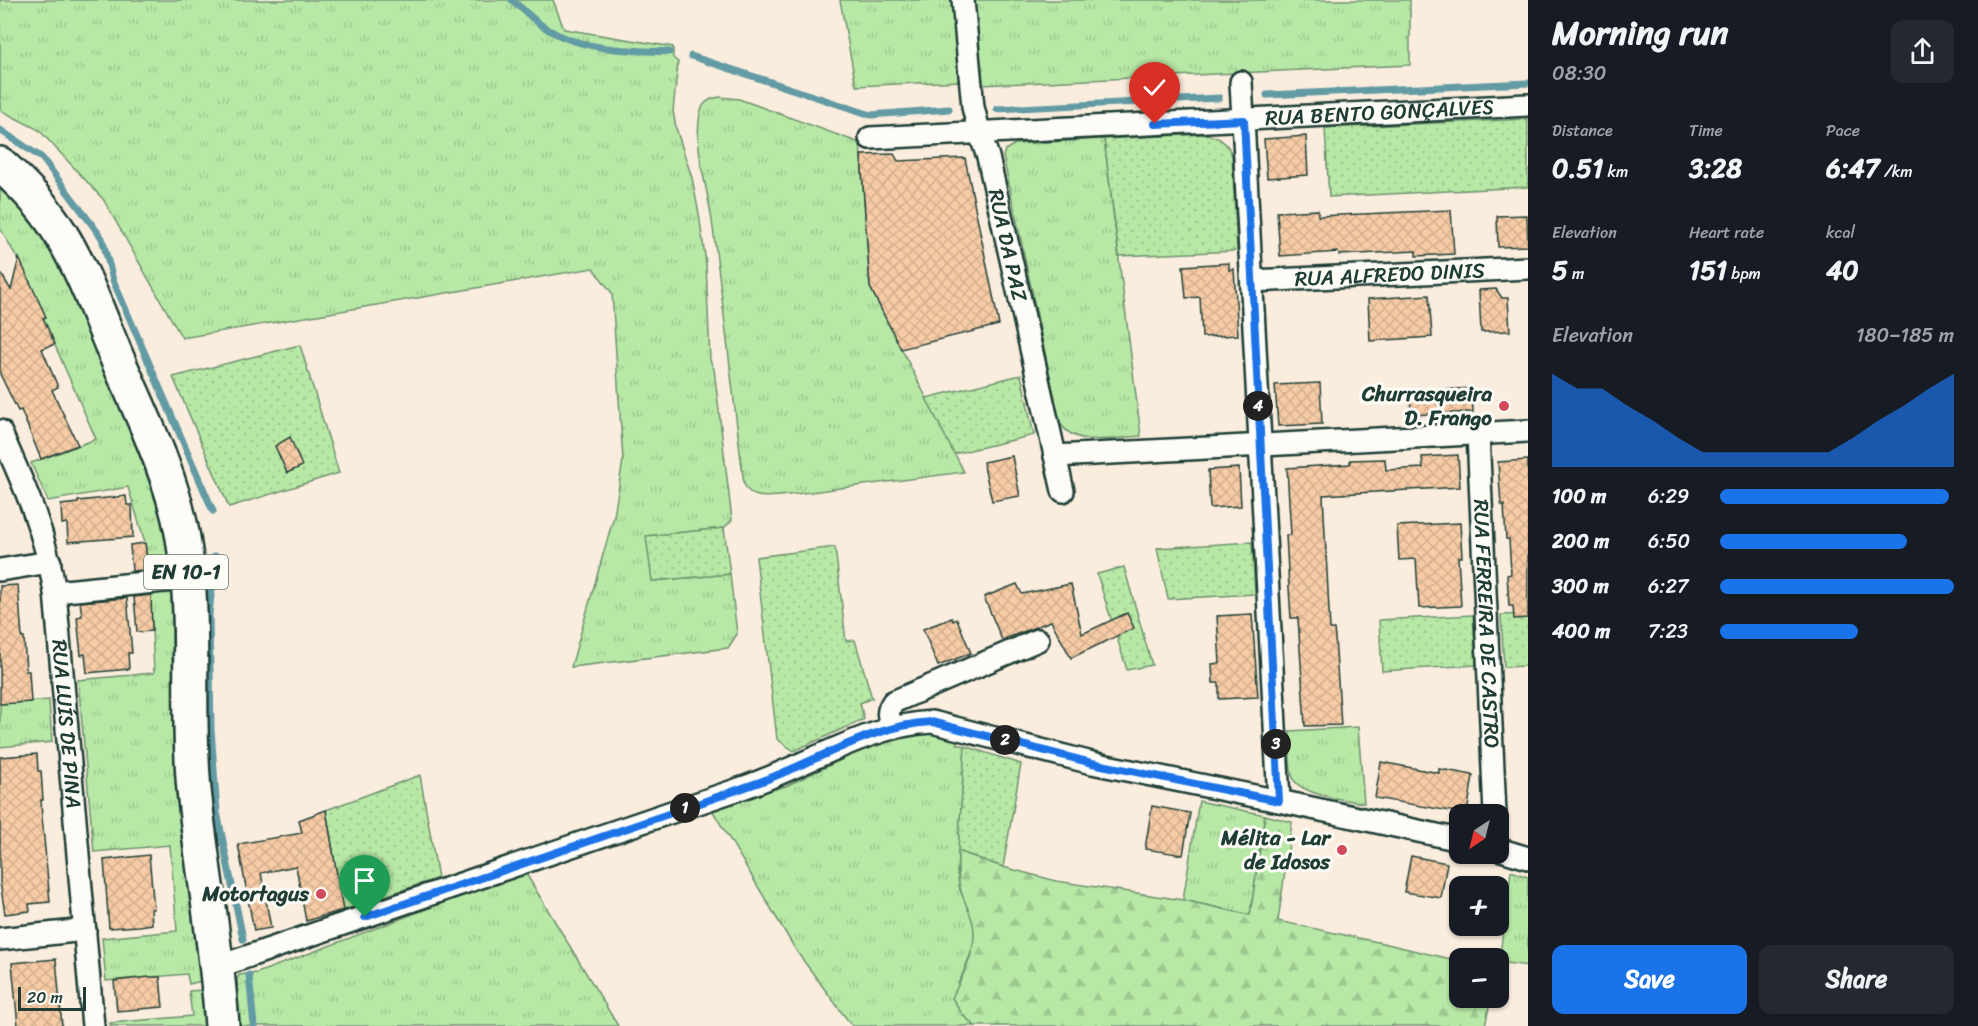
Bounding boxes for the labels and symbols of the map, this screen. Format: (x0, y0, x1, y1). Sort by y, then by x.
pin (1129, 62, 1180, 124)
street label: RUA BENTO GONÇALVES (1264, 88, 1495, 137)
street label: RUA DA PAZ (977, 185, 1039, 306)
street label: RUA ALFREDO DINIS (1294, 251, 1486, 298)
place label: Churrasqueira D. Frango (1361, 375, 1492, 437)
pin: 4 (1243, 391, 1273, 421)
marker: Churrasqueira D. Frango (1497, 399, 1511, 413)
street label: RUA FERREIRA DE CASTRO (1462, 498, 1511, 749)
road number: EN 10-1 (144, 555, 228, 589)
street label: RUA LUÍS DE PINA (40, 638, 93, 810)
pin: 2 (990, 725, 1020, 755)
pin: 3 (1261, 729, 1291, 759)
pin: 1 (670, 793, 700, 823)
north arrow (1449, 804, 1509, 864)
place label: Mélita - Lar de Idosos (1220, 819, 1332, 881)
marker: Mélita - Lar de Idosos (1335, 843, 1349, 857)
pin (339, 855, 390, 917)
place label: Motortagus (201, 875, 309, 913)
marker: Motortagus (314, 887, 328, 901)
scale bar (18, 984, 86, 1012)

